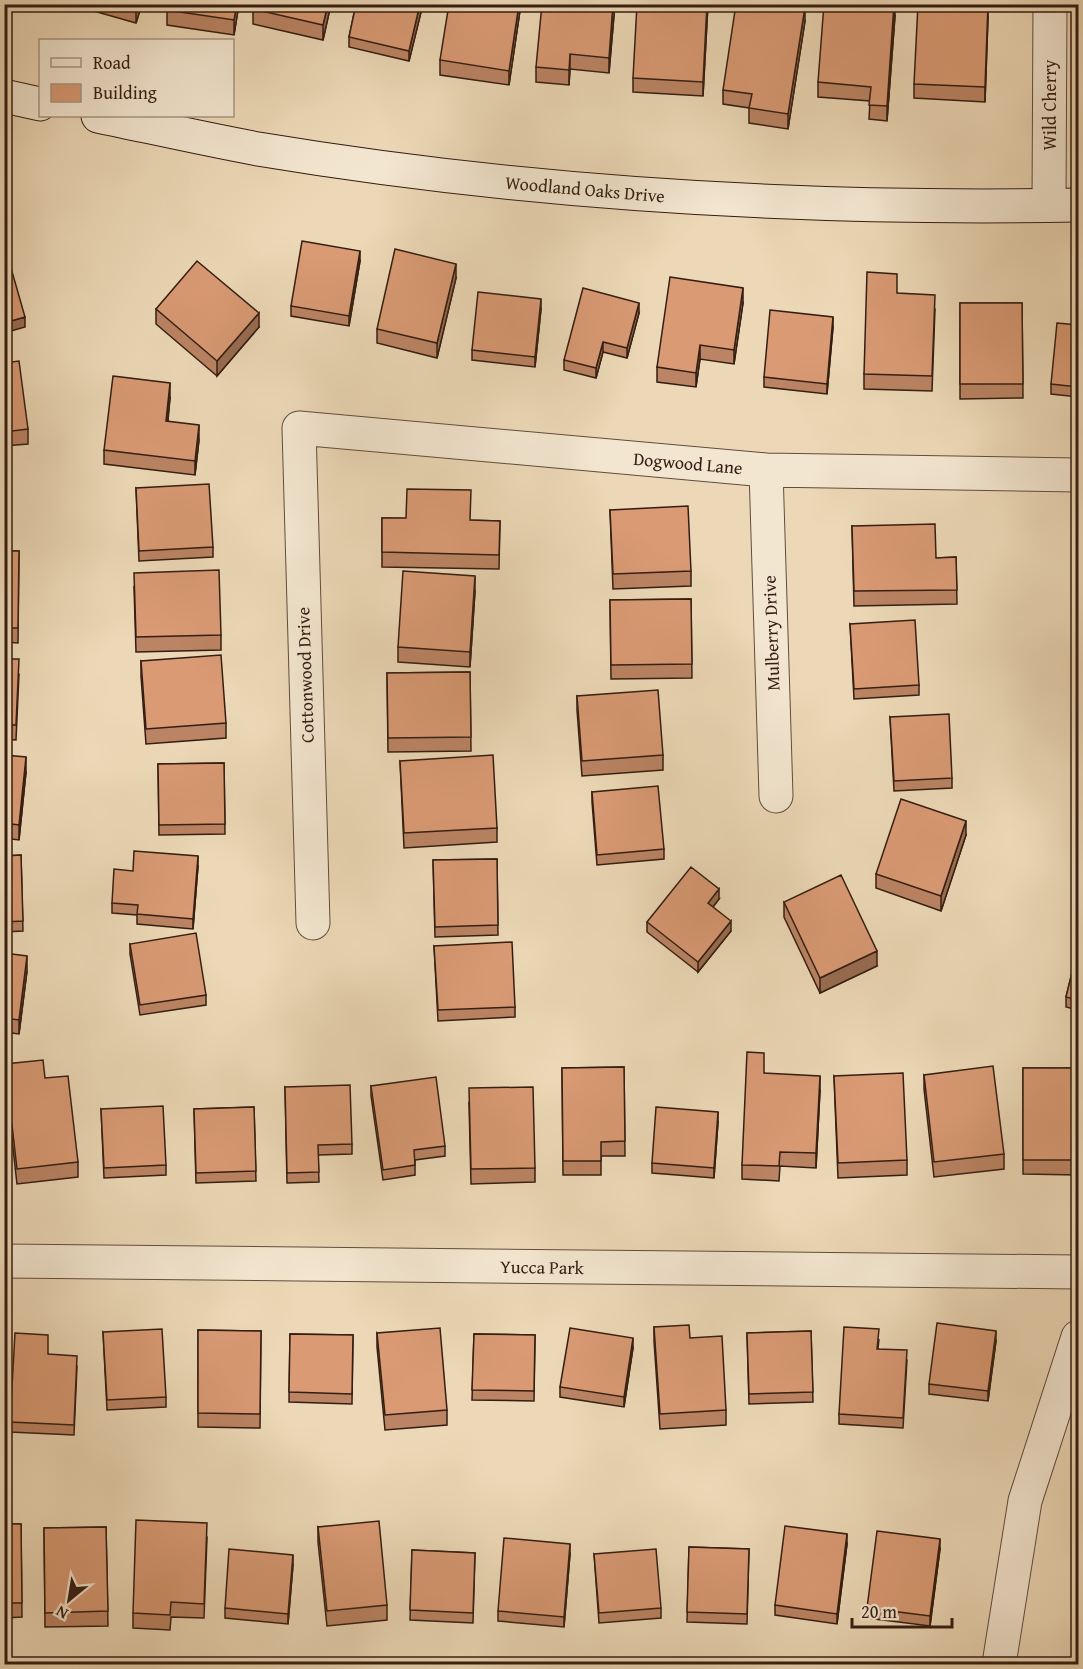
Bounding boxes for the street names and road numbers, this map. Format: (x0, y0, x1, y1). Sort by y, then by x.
street label: Wild Cherry (1036, 59, 1063, 151)
street label: Woodland Oaks Drive (504, 169, 666, 209)
street label: Dogwood Lane (632, 445, 744, 481)
street label: Mulberry Drive (755, 575, 787, 691)
street label: Cottonwood Drive (289, 607, 321, 743)
street label: Yucca Park (500, 1253, 585, 1281)

